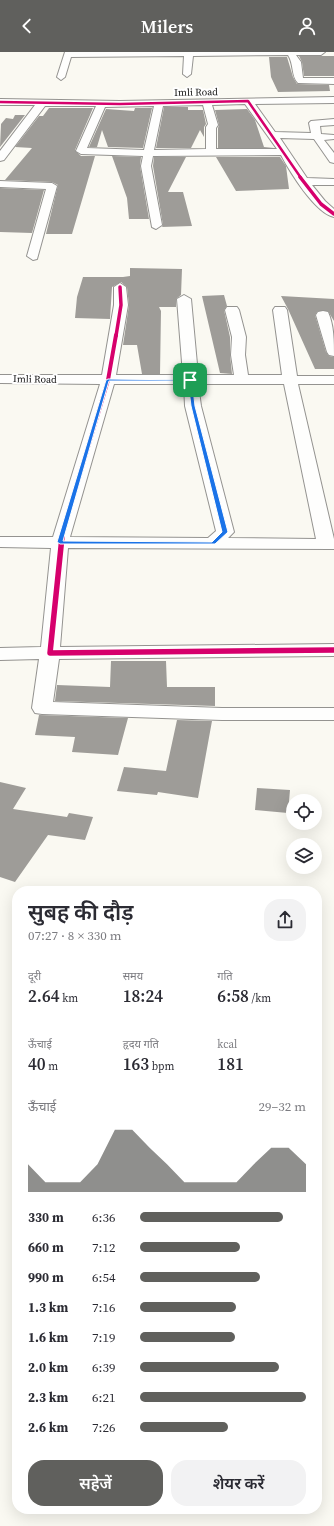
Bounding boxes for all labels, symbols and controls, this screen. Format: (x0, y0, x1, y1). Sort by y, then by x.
text: Milers (141, 14, 193, 39)
icon: back (16, 15, 38, 37)
icon: person (296, 15, 318, 37)
street label: Imli Road (174, 85, 218, 99)
pin (173, 363, 207, 397)
icon: arrive (179, 369, 201, 391)
street label: Imli Road (13, 372, 57, 386)
map controls (286, 794, 322, 874)
button: locate (286, 794, 322, 830)
button: layers (286, 838, 322, 874)
text: सुबह की दौड़ (28, 897, 133, 927)
button: share (264, 899, 306, 941)
text: 07:27 · 8 × 330 m (28, 927, 122, 944)
text: दूरी (28, 969, 41, 984)
text: समय (123, 969, 143, 984)
text: गति (217, 969, 233, 984)
text: 2.64 (28, 984, 60, 1008)
text: 18:24 (123, 984, 163, 1008)
text: 6:58 (217, 984, 249, 1008)
text: km (60, 991, 78, 1006)
text: /km (249, 991, 271, 1006)
text: ऊँचाई (28, 1037, 52, 1052)
text: हृदय गति (123, 1037, 159, 1052)
text: kcal (217, 1037, 237, 1052)
text: 40 (28, 1052, 46, 1076)
text: 163 (123, 1052, 149, 1076)
text: 181 (217, 1052, 244, 1076)
text: m (46, 1059, 58, 1074)
text: bpm (149, 1059, 174, 1074)
text: ऊँचाई (28, 1098, 56, 1115)
text: 29–32 m (259, 1098, 306, 1115)
text: 330 m (28, 1209, 64, 1226)
text: 6:36 (92, 1209, 115, 1226)
text: 660 m (28, 1239, 64, 1256)
text: 7:12 (92, 1239, 115, 1256)
text: 990 m (28, 1269, 64, 1286)
text: 6:54 (92, 1269, 115, 1286)
text: 1.3 km (28, 1299, 68, 1316)
text: 7:16 (92, 1299, 115, 1316)
text: 1.6 km (28, 1329, 68, 1346)
text: 7:19 (92, 1329, 115, 1346)
text: 2.0 km (28, 1359, 68, 1376)
text: 6:39 (92, 1359, 115, 1376)
text: 2.3 km (28, 1389, 68, 1406)
text: 6:21 (92, 1389, 115, 1406)
text: 2.6 km (28, 1419, 68, 1436)
text: 7:26 (92, 1419, 115, 1436)
button: सहेजें (28, 1460, 163, 1506)
button: शेयर करें (171, 1460, 306, 1506)

